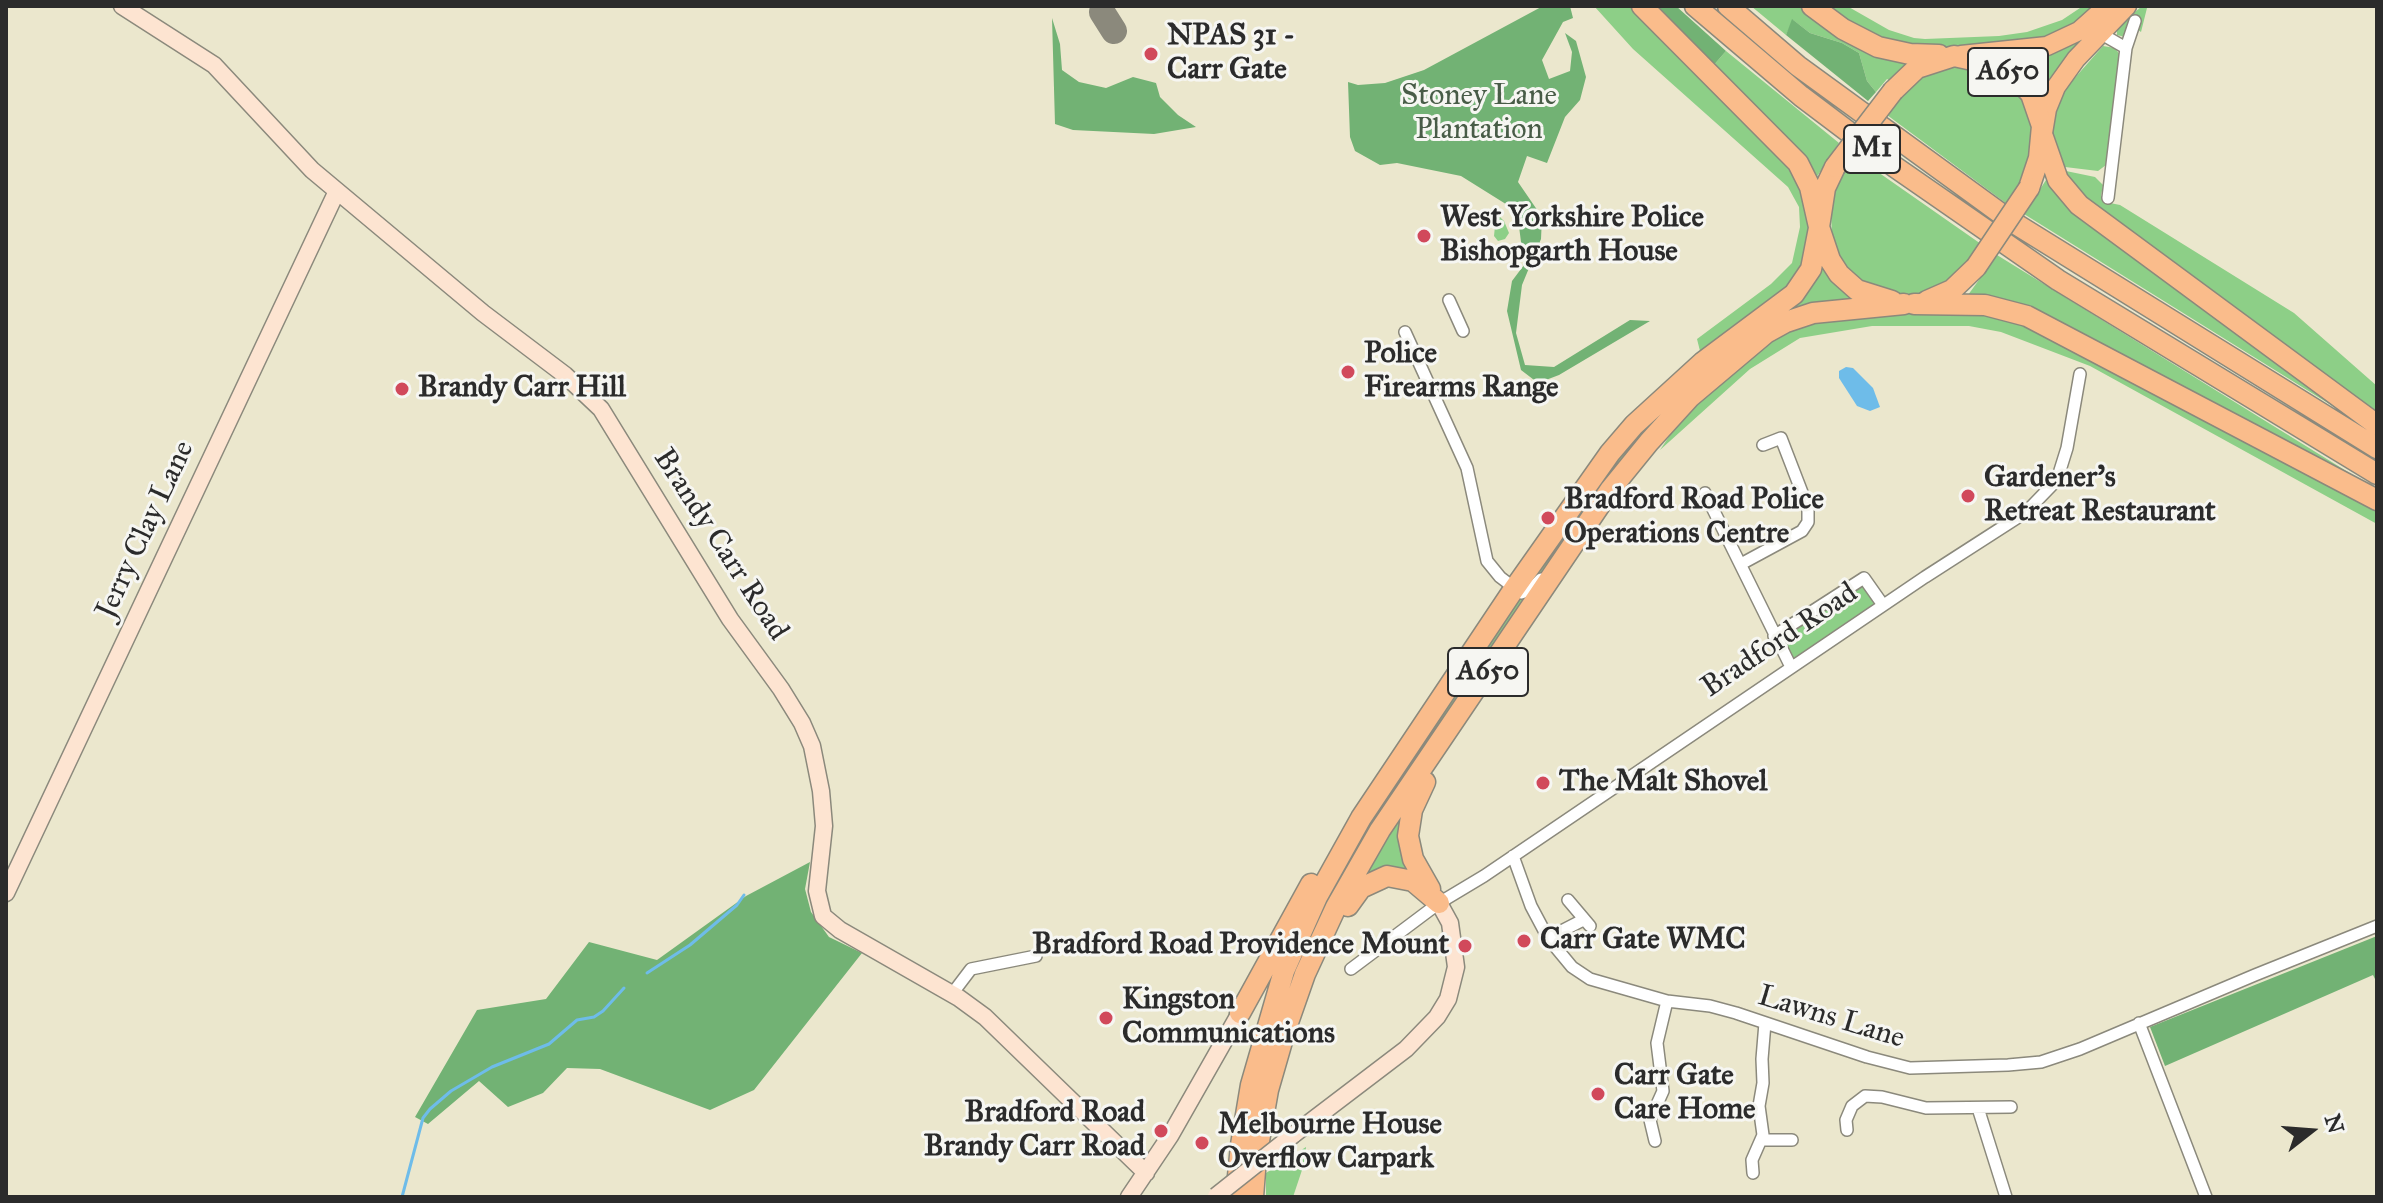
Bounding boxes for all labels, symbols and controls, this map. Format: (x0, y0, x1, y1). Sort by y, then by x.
place label: NPAS 31 - Carr Gate (1167, 19, 1295, 90)
marker: NPAS 31 - Carr Gate (1142, 45, 1160, 63)
road number: A650 (1968, 48, 2048, 96)
park label: Stoney Lane Plantation (1401, 79, 1557, 150)
road number: M1 (1844, 125, 1900, 173)
place label: West Yorkshire Police Bishopgarth House (1440, 201, 1704, 272)
marker: West Yorkshire Police Bishopgarth House (1415, 227, 1433, 245)
place label: Police Firearms Range (1364, 337, 1558, 408)
marker: Police Firearms Range (1339, 363, 1357, 381)
place label: Brandy Carr Hill (418, 371, 626, 407)
marker: Brandy Carr Hill (393, 380, 411, 398)
street label: Jerry Clay Lane (89, 435, 203, 625)
street label: Brandy Carr Road (645, 442, 795, 648)
place label: Gardener's Retreat Restaurant (1984, 461, 2216, 532)
place label: Bradford Road Police Operations Centre (1564, 483, 1824, 554)
marker: Gardener's Retreat Restaurant (1959, 487, 1977, 505)
marker: Bradford Road Police Operations Centre (1539, 509, 1557, 527)
street label: Bradford Road (1695, 576, 1865, 706)
road number: A650 (1448, 648, 1528, 696)
place label: The Malt Shovel (1559, 765, 1767, 801)
marker: The Malt Shovel (1534, 774, 1552, 792)
place label: Carr Gate WMC (1540, 923, 1746, 959)
place label: Bradford Road Providence Mount (1032, 928, 1449, 964)
marker: Carr Gate WMC (1515, 932, 1533, 950)
marker: Bradford Road Providence Mount (1456, 937, 1474, 955)
street label: Lawns Lane (1753, 979, 1909, 1057)
place label: Kingston Communications (1122, 983, 1335, 1054)
marker: Kingston Communications (1097, 1009, 1115, 1027)
place label: Carr Gate Care Home (1614, 1059, 1756, 1130)
marker: Carr Gate Care Home (1589, 1085, 1607, 1103)
north arrow (2271, 1091, 2351, 1171)
place label: Bradford Road Brandy Carr Road (924, 1096, 1145, 1166)
place label: Melbourne House Overflow Carpark (1218, 1108, 1442, 1178)
text: N (2319, 1111, 2350, 1137)
marker: Bradford Road Brandy Carr Road (1152, 1122, 1170, 1140)
marker: Melbourne House Overflow Carpark (1193, 1134, 1211, 1152)

